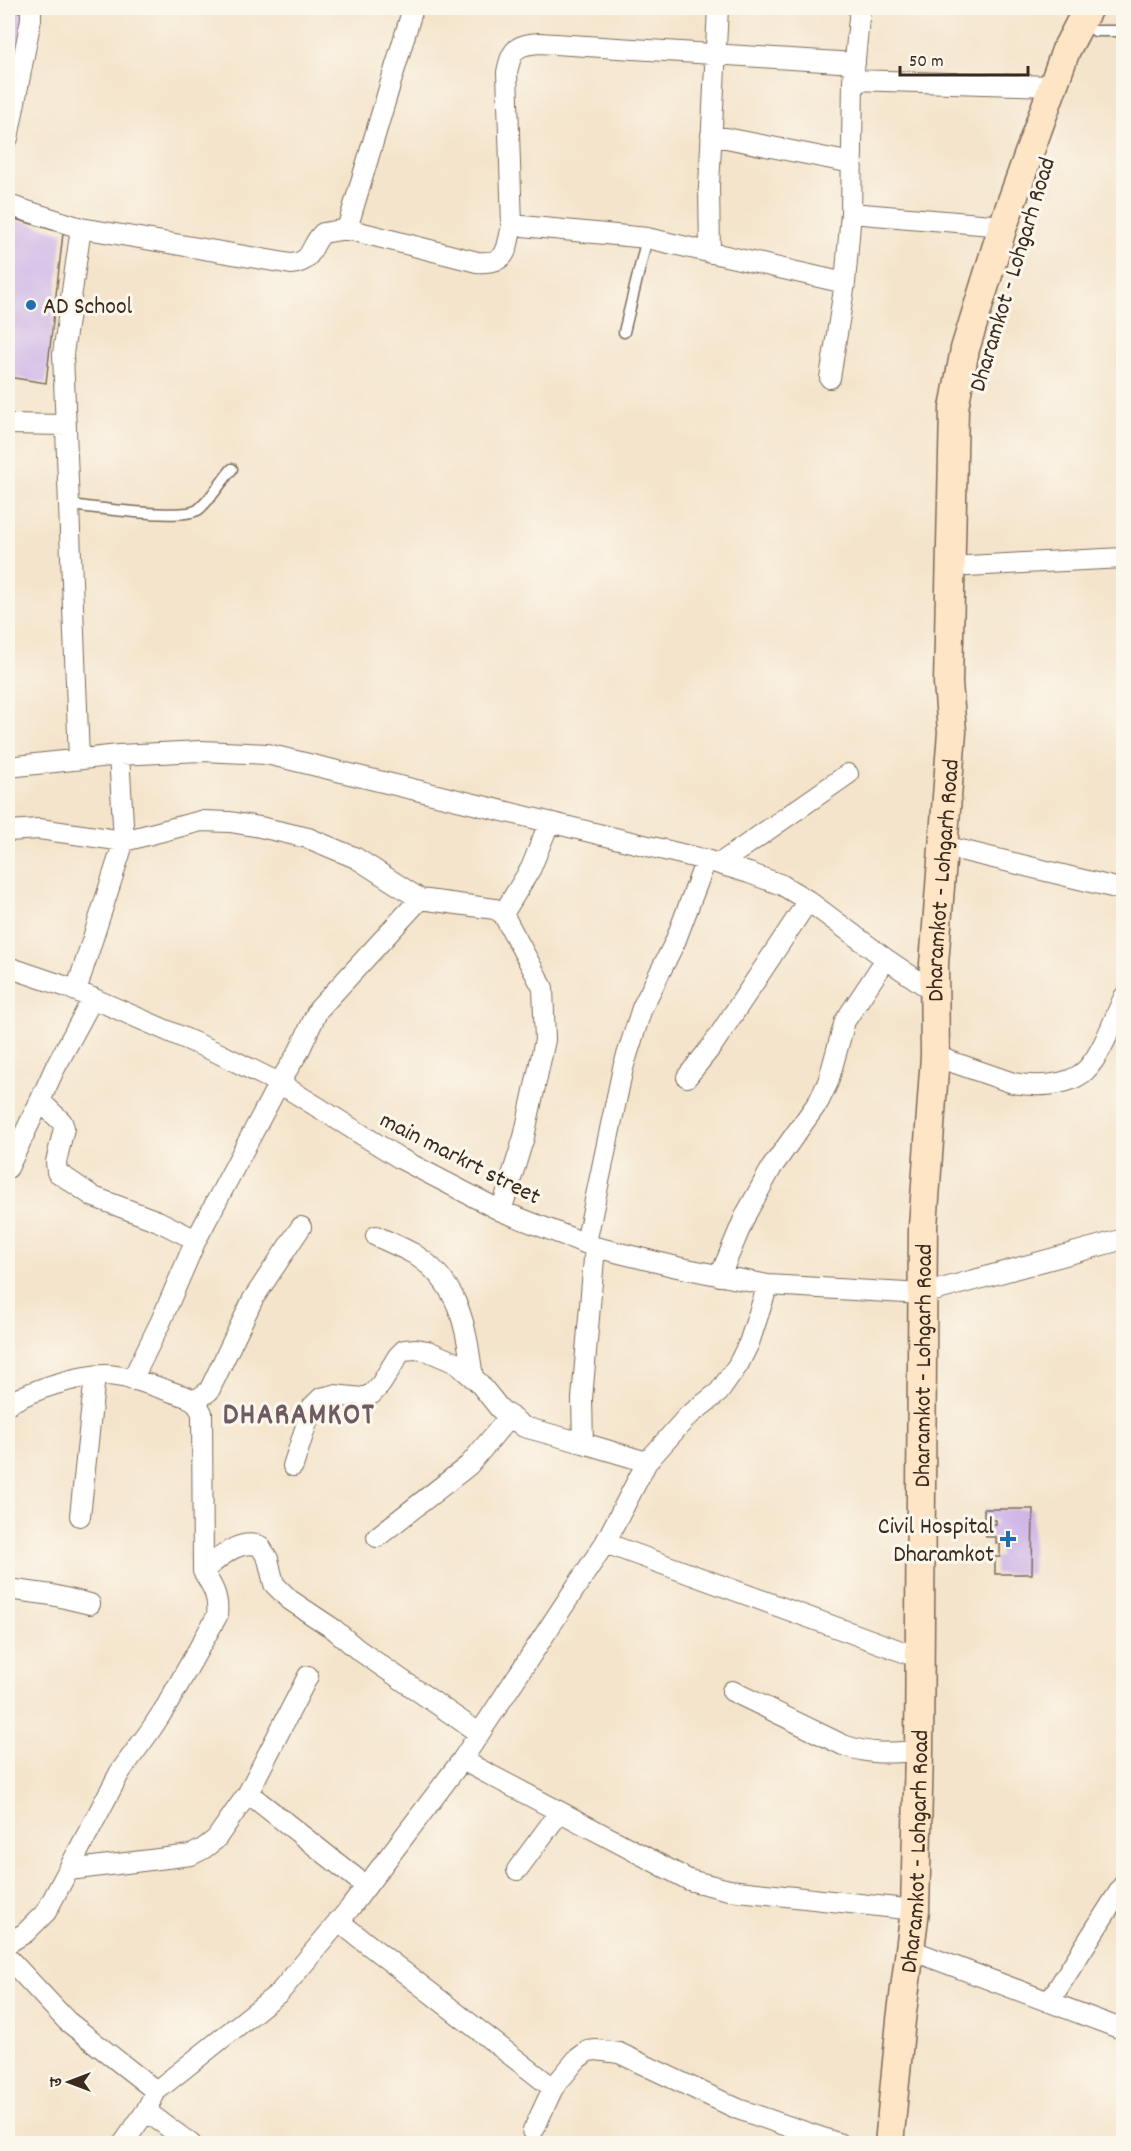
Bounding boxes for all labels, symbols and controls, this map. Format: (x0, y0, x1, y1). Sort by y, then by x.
scale bar (900, 39, 1028, 77)
text: 50 m (909, 50, 944, 75)
street label: Dharamkot - Lohgarh Road (962, 154, 1066, 396)
place label: AD School (43, 291, 133, 325)
marker: AD School (24, 298, 38, 312)
street label: Dharamkot - Lohgarh Road (920, 758, 970, 1002)
street label: main markrt street (373, 1105, 546, 1215)
street label: Dharamkot - Lohgarh Road (907, 1244, 943, 1487)
district label: DHARAMKOT (223, 1396, 375, 1439)
place label: Civil Hospital Dharamkot (878, 1511, 994, 1573)
marker: Civil Hospital Dharamkot (999, 1530, 1017, 1548)
street label: Dharamkot - Lohgarh Road (893, 1730, 939, 1975)
north arrow (39, 2052, 99, 2112)
text: उ (45, 2077, 68, 2088)

